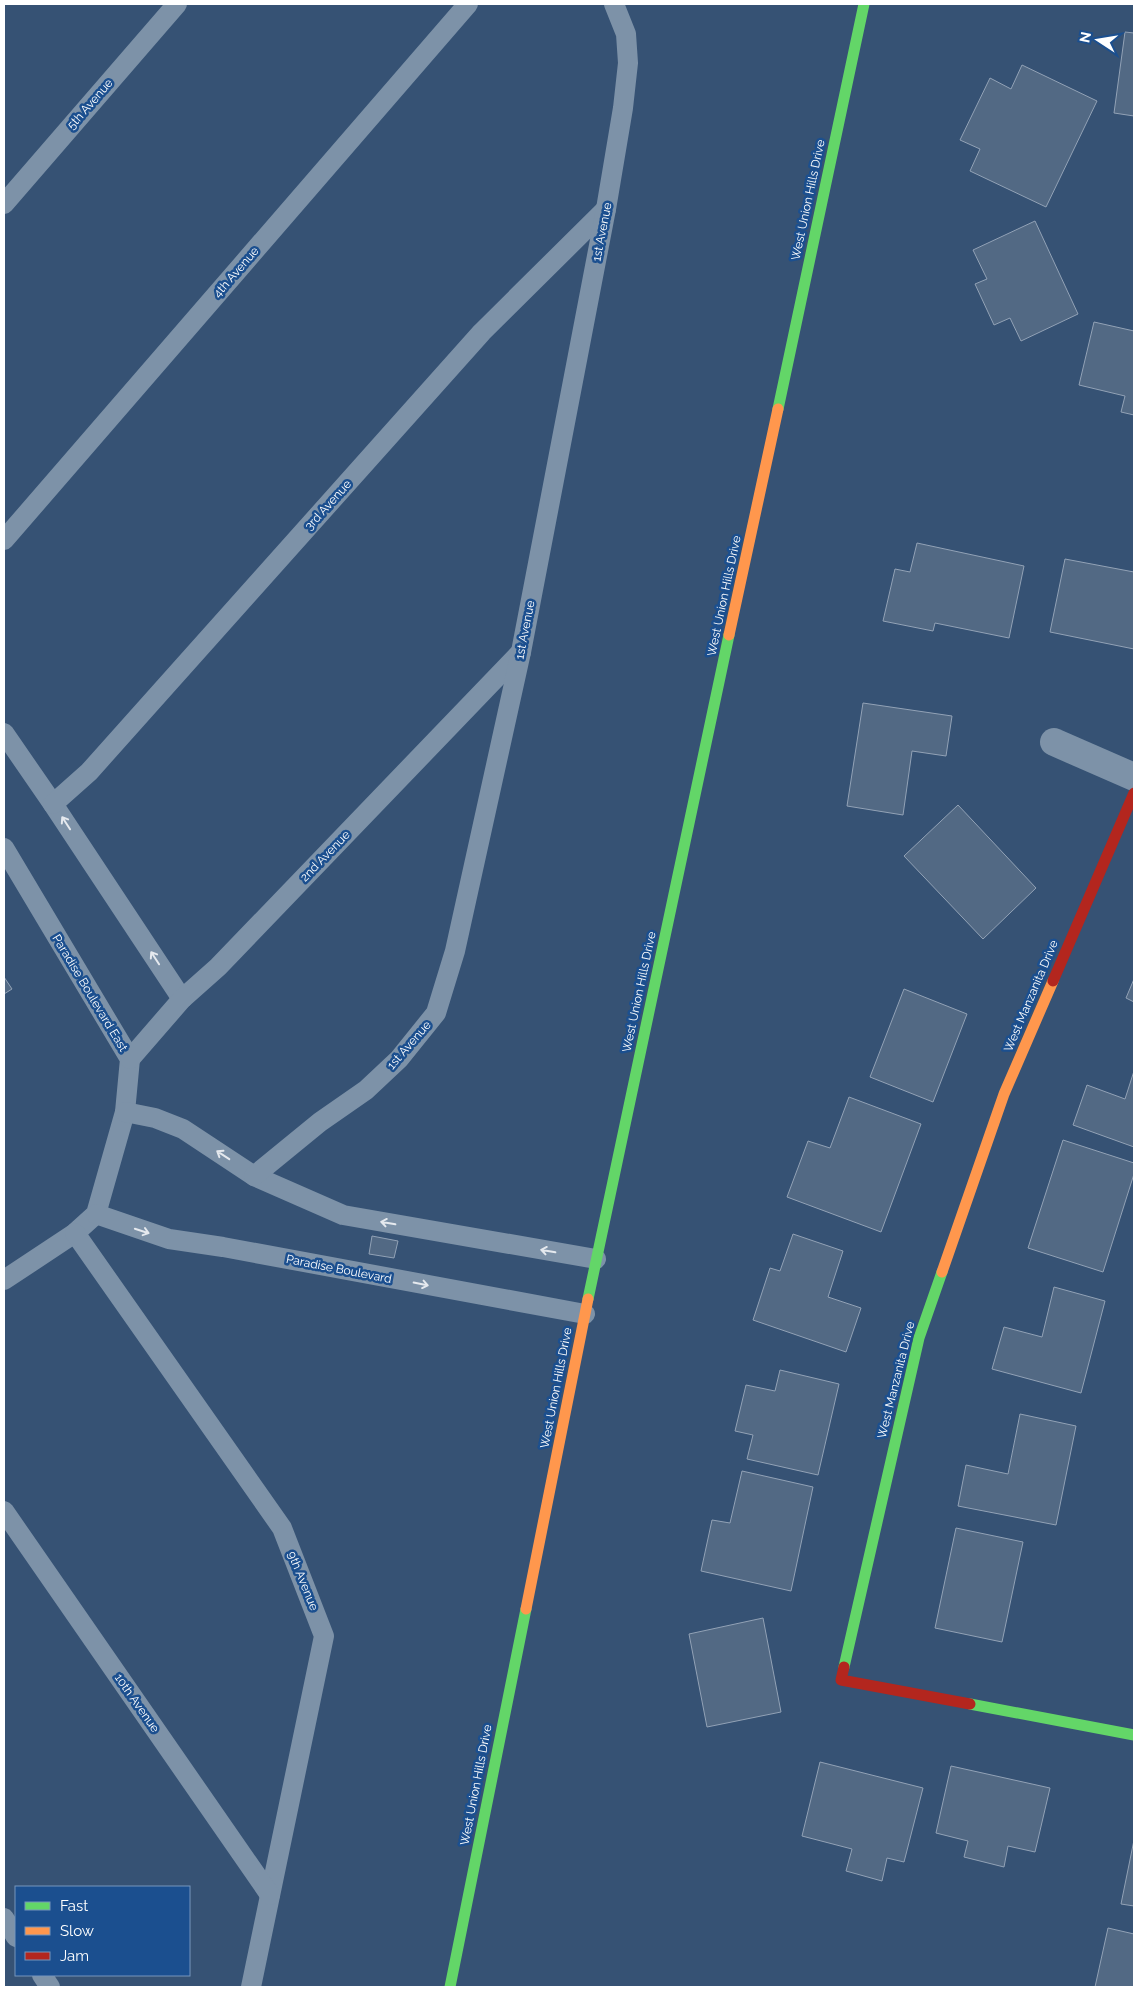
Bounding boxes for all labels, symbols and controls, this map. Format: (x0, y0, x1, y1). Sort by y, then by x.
north arrow (1073, 15, 1123, 65)
text: N (1076, 30, 1094, 44)
street label: 5th Avenue (64, 76, 116, 132)
street label: West Union Hills Drive (788, 138, 828, 262)
street label: 1st Avenue (589, 201, 615, 263)
street label: 4th Avenue (210, 244, 262, 300)
street label: 3rd Avenue (302, 477, 354, 533)
street label: West Union Hills Drive (704, 534, 744, 658)
street label: 1st Avenue (512, 599, 538, 661)
one-way arrow (61, 816, 71, 830)
street label: 2nd Avenue (297, 828, 353, 884)
street label: West Union Hills Drive (619, 930, 659, 1054)
street label: Paradise Boulevard East (49, 932, 131, 1054)
street label: West Manzanita Drive (1001, 938, 1061, 1054)
one-way arrow (150, 952, 160, 966)
street label: 1st Avenue (384, 1018, 434, 1072)
one-way arrow (217, 1150, 231, 1160)
one-way arrow (381, 1217, 397, 1227)
one-way arrow (133, 1227, 149, 1236)
one-way arrow (541, 1245, 557, 1255)
street label: Paradise Boulevard (285, 1252, 393, 1286)
one-way arrow (413, 1280, 429, 1289)
street label: West Manzanita Drive (875, 1320, 917, 1440)
street label: West Union Hills Drive (537, 1326, 575, 1450)
street label: 9th Avenue (285, 1549, 321, 1613)
street label: 10th Avenue (112, 1671, 162, 1735)
street label: West Union Hills Drive (457, 1723, 495, 1847)
legend (15, 1886, 190, 1976)
text: Fast (60, 1897, 88, 1915)
text: Slow (60, 1922, 94, 1940)
text: Jam (60, 1947, 89, 1965)

